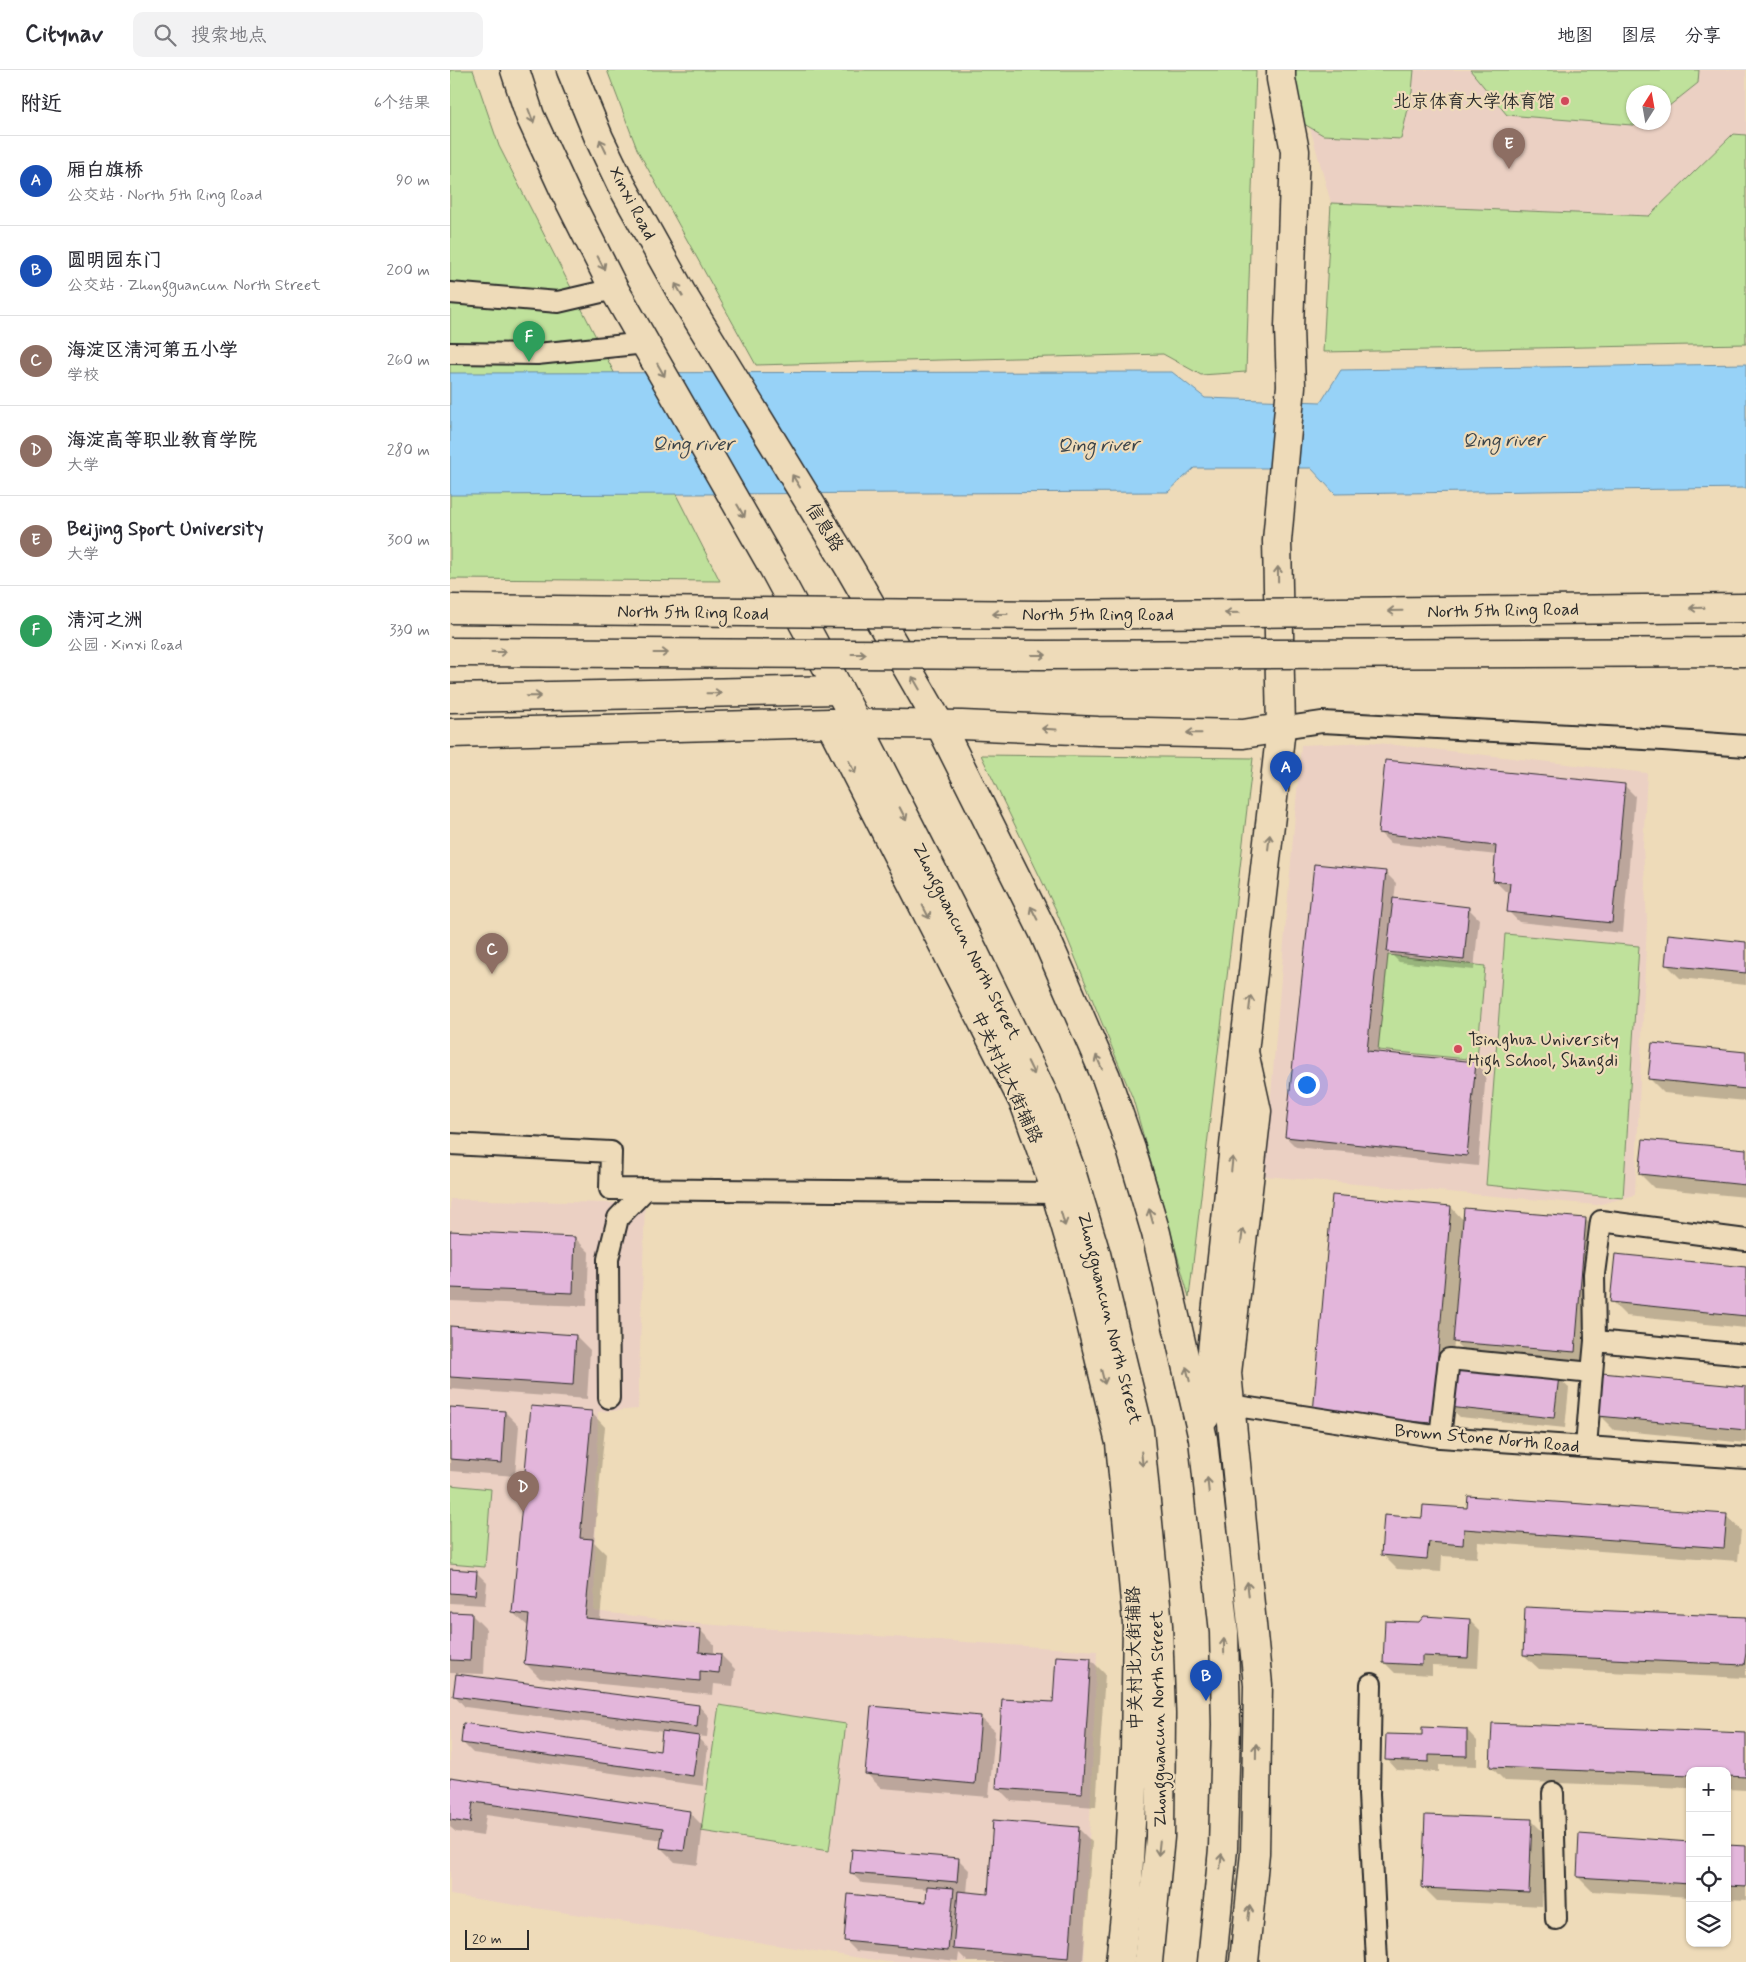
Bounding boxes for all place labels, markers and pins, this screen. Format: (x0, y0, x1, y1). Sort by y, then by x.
place label: 北京体育大学体育馆 (1393, 90, 1555, 114)
marker: 北京体育大学体育馆 (1559, 95, 1571, 107)
pin: E (1493, 128, 1525, 169)
pin: F (513, 321, 545, 362)
pin: A (1270, 751, 1302, 792)
pin: C (476, 933, 508, 974)
place label: Tsinghua University High School, Shangdi (1468, 1028, 1619, 1075)
marker: Tsinghua University High School, Shangdi (1452, 1043, 1464, 1055)
pin: D (507, 1471, 539, 1512)
pin: B (1190, 1660, 1222, 1701)

